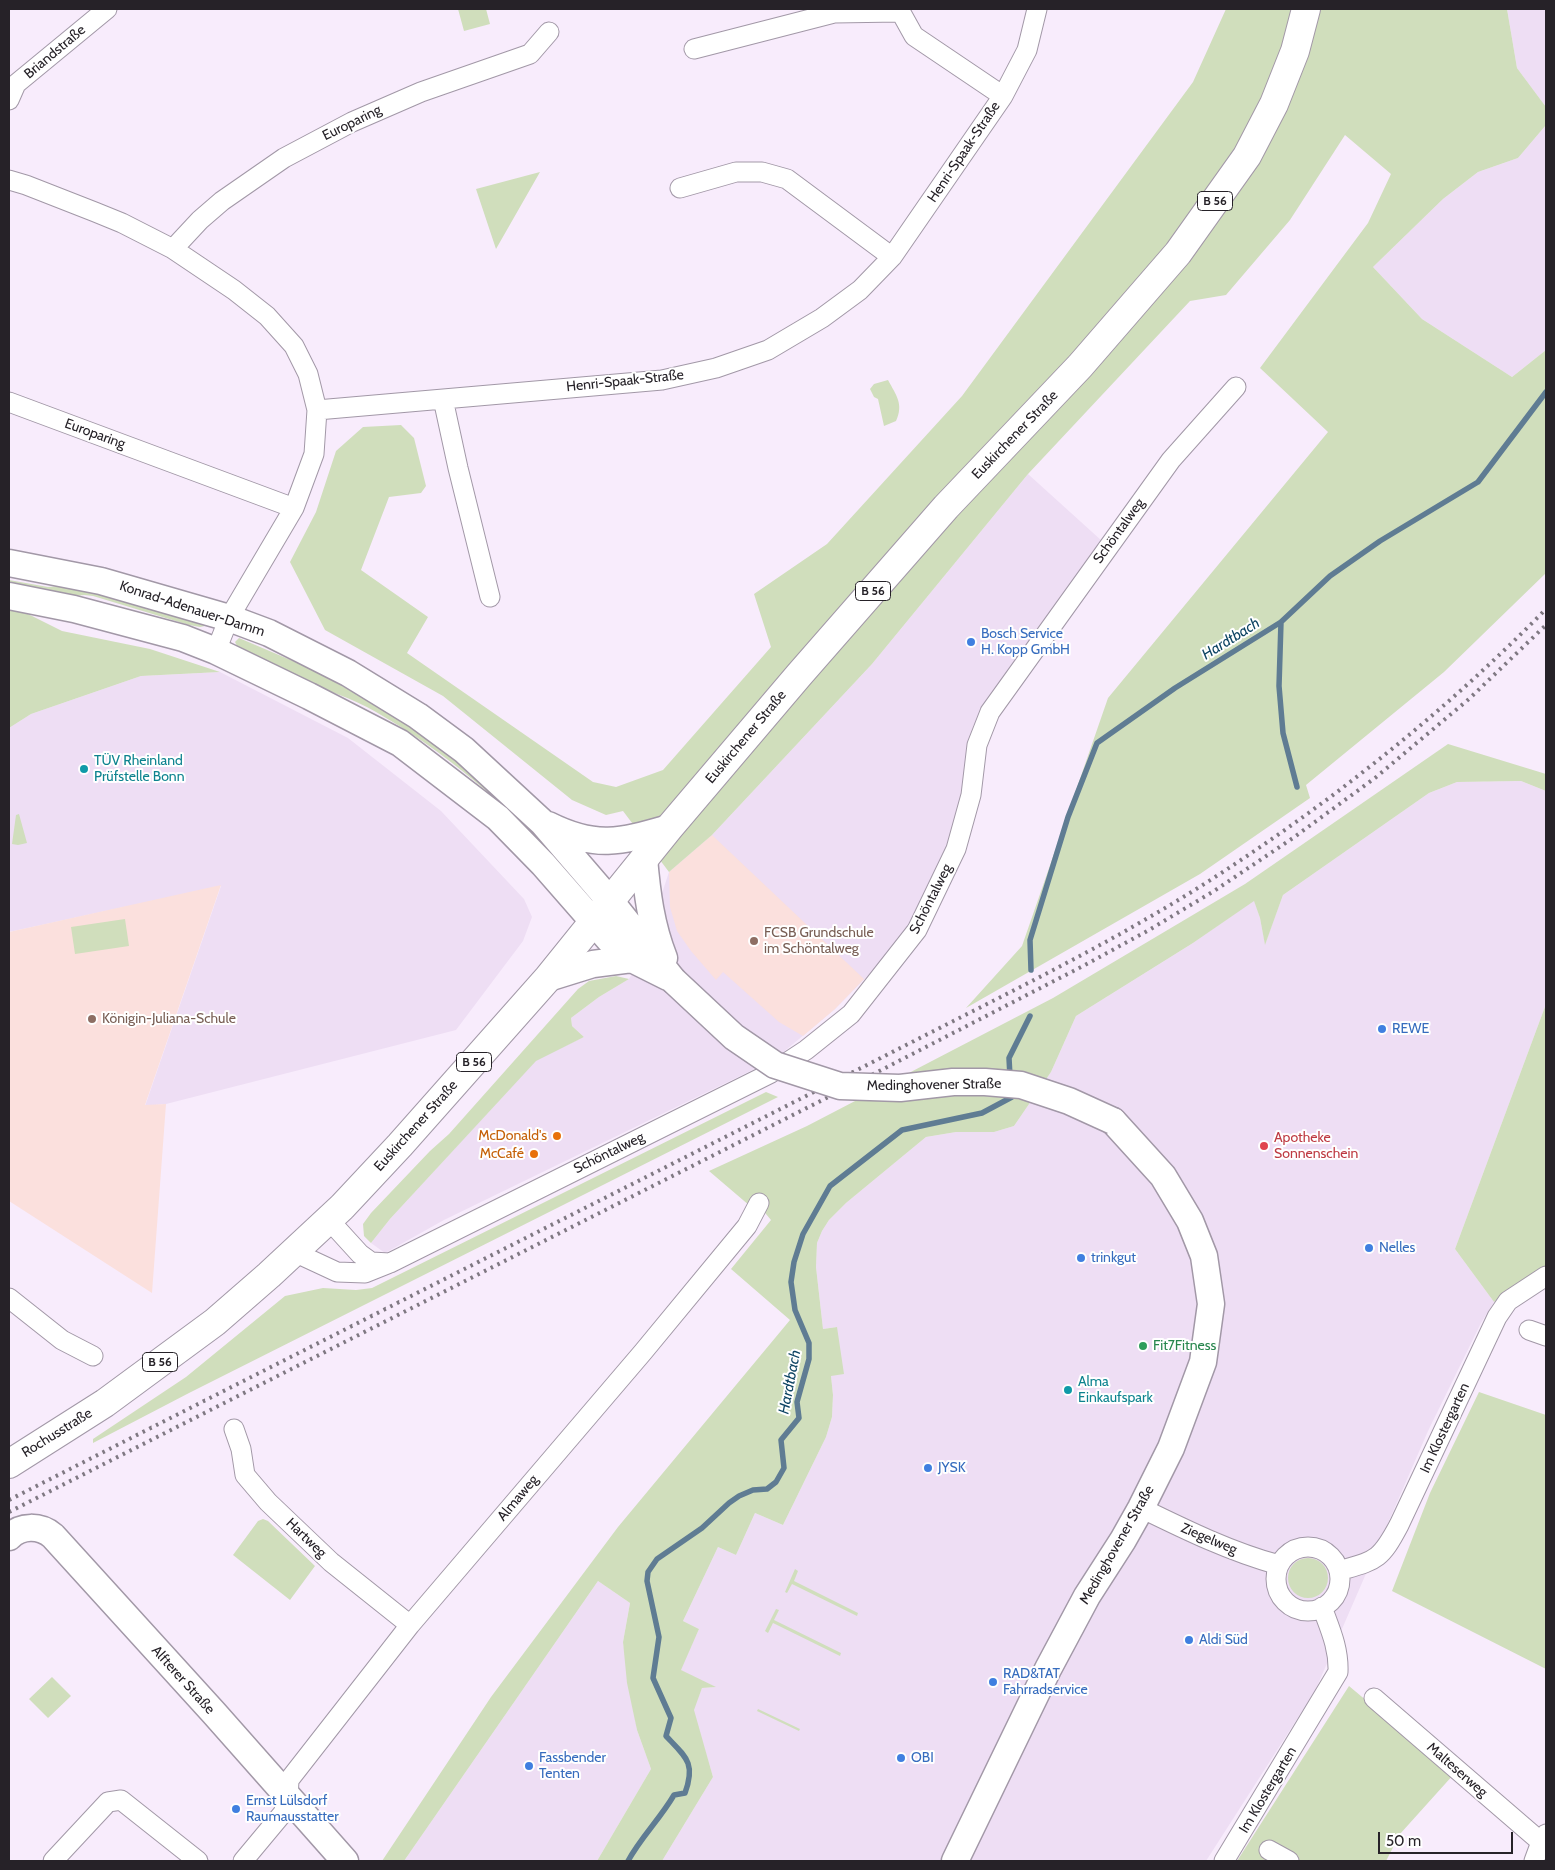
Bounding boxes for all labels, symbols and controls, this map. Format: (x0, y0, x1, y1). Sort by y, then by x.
street label: Briandstraße (21, 22, 89, 82)
street label: Henri-Spaak-Straße (924, 98, 1004, 206)
street label: Europaring (320, 102, 384, 144)
road number: B 56 (1198, 192, 1232, 210)
street label: Henri-Spaak-Straße (566, 366, 684, 396)
street label: Euskirchener Straße (968, 387, 1062, 483)
street label: Europaring (62, 415, 128, 453)
street label: Schöntalweg (1090, 495, 1148, 567)
street label: Konrad-Adenauer-Damm (117, 578, 267, 640)
road number: B 56 (856, 582, 890, 600)
water label: Hardtbach (1199, 614, 1263, 664)
place label: Bosch Service H. Kopp GmbH (981, 626, 1070, 658)
marker: Bosch Service H. Kopp GmbH (965, 636, 977, 648)
street label: Euskirchener Straße (702, 687, 790, 787)
place label: TÜV Rheinland Prüfstelle Bonn (94, 753, 184, 786)
marker: TÜV Rheinland Prüfstelle Bonn (78, 763, 90, 775)
street label: Schöntalweg (906, 861, 956, 937)
place label: FCSB Grundschule im Schöntalweg (764, 925, 874, 958)
marker: FCSB Grundschule im Schöntalweg (748, 935, 760, 947)
place label: Königin-Juliana-Schule (102, 1011, 236, 1027)
marker: Königin-Juliana-Schule (86, 1013, 98, 1025)
place label: REWE (1392, 1021, 1429, 1037)
marker: REWE (1376, 1023, 1388, 1035)
road number: B 56 (456, 1052, 492, 1072)
street label: Medinghovener Straße (867, 1075, 1001, 1095)
street label: Euskirchener Straße (371, 1077, 461, 1175)
place label: McDonald's (478, 1128, 547, 1144)
street label: Schöntalweg (571, 1129, 647, 1177)
marker: McDonald's (551, 1130, 563, 1142)
place label: Apotheke Sonnenschein (1274, 1130, 1358, 1162)
marker: Apotheke Sonnenschein (1258, 1140, 1270, 1152)
place label: McCafé (480, 1146, 524, 1162)
marker: McCafé (528, 1148, 540, 1160)
place label: Nelles (1379, 1240, 1415, 1256)
marker: Nelles (1363, 1242, 1375, 1254)
place label: trinkgut (1091, 1250, 1136, 1266)
marker: trinkgut (1075, 1252, 1087, 1264)
place label: Fit7Fitness (1153, 1338, 1216, 1354)
marker: Fit7Fitness (1137, 1340, 1149, 1352)
water label: Hardtbach (775, 1348, 805, 1416)
road number: B 56 (142, 1352, 178, 1371)
place label: Alma Einkaufspark (1078, 1374, 1153, 1406)
street label: Im Klostergarten (1417, 1380, 1473, 1476)
marker: Alma Einkaufspark (1062, 1384, 1074, 1396)
street label: Rochusstraße (19, 1405, 95, 1461)
place label: JYSK (938, 1460, 966, 1476)
marker: JYSK (922, 1462, 934, 1474)
street label: Almaweg (494, 1472, 542, 1524)
street label: Medinghovener Straße (1076, 1483, 1158, 1607)
street label: Hartweg (282, 1515, 330, 1561)
street label: Ziegelweg (1178, 1520, 1240, 1558)
place label: Aldi Süd (1199, 1632, 1248, 1648)
marker: Aldi Süd (1183, 1634, 1195, 1646)
street label: Alfterer Straße (148, 1642, 218, 1718)
place label: RAD&TAT Fahrradservice (1003, 1666, 1088, 1698)
marker: RAD&TAT Fahrradservice (987, 1676, 999, 1688)
street label: Malteserweg (1423, 1739, 1491, 1801)
street label: Im Klostergarten (1236, 1744, 1300, 1836)
place label: Fassbender Tenten (539, 1750, 606, 1782)
place label: OBI (911, 1750, 934, 1766)
marker: OBI (895, 1752, 907, 1764)
marker: Fassbender Tenten (523, 1760, 535, 1772)
place label: Ernst Lülsdorf Raumausstatter (246, 1793, 339, 1825)
marker: Ernst Lülsdorf Raumausstatter (230, 1803, 242, 1815)
scale bar (1380, 1822, 1515, 1854)
text: 50 m (1386, 1832, 1421, 1850)

